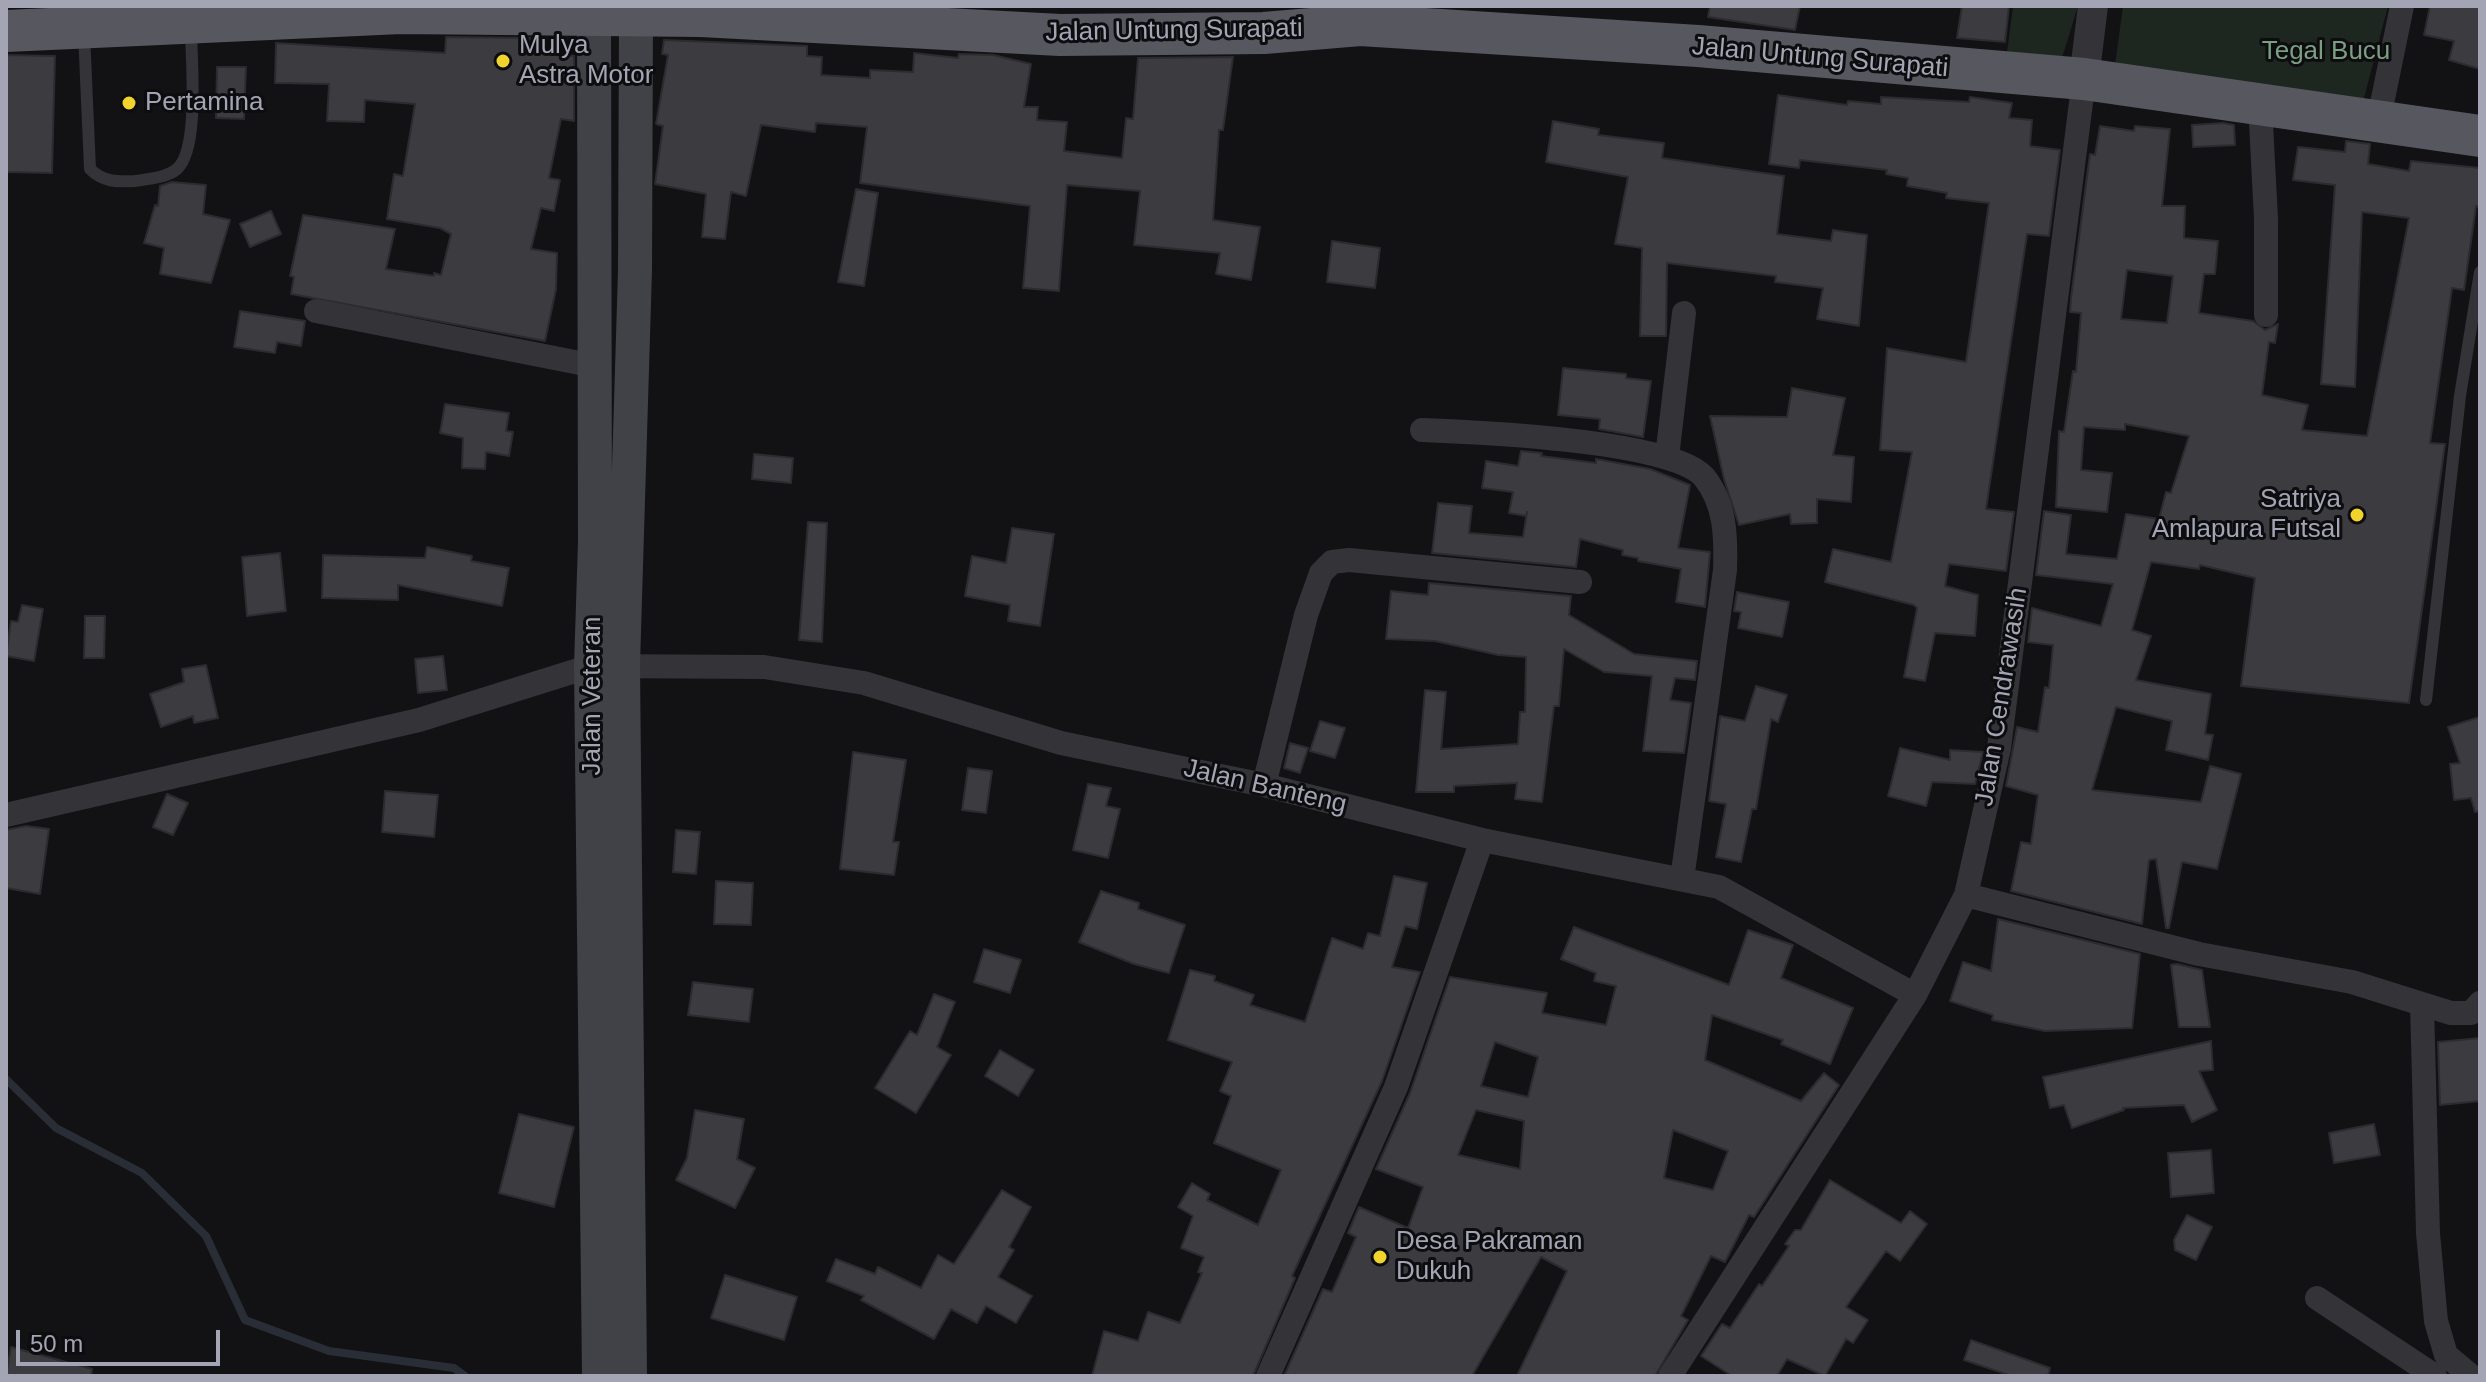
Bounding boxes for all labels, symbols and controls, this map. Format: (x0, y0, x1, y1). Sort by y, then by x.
street label: Jalan Untung Surapati (1045, 13, 1303, 49)
place label: Mulya Astra Motor (519, 30, 653, 92)
street label: Jalan Untung Surapati (1690, 31, 1950, 85)
park label: Tegal Bucu (2262, 36, 2390, 68)
marker: Mulya Astra Motor (494, 52, 512, 70)
place label: Pertamina (145, 87, 263, 119)
marker: Pertamina (120, 94, 138, 112)
place label: Satriya Amlapura Futsal (2152, 484, 2341, 546)
marker: Satriya Amlapura Futsal (2348, 506, 2366, 524)
street label: Jalan Cendrawasih (1969, 585, 2035, 809)
street label: Jalan Veteran (577, 616, 609, 776)
street label: Jalan Banteng (1180, 753, 1350, 821)
place label: Desa Pakraman Dukuh (1396, 1226, 1582, 1288)
marker: Desa Pakraman Dukuh (1371, 1248, 1389, 1266)
scale bar (20, 1314, 224, 1364)
text: 50 m (30, 1330, 83, 1357)

